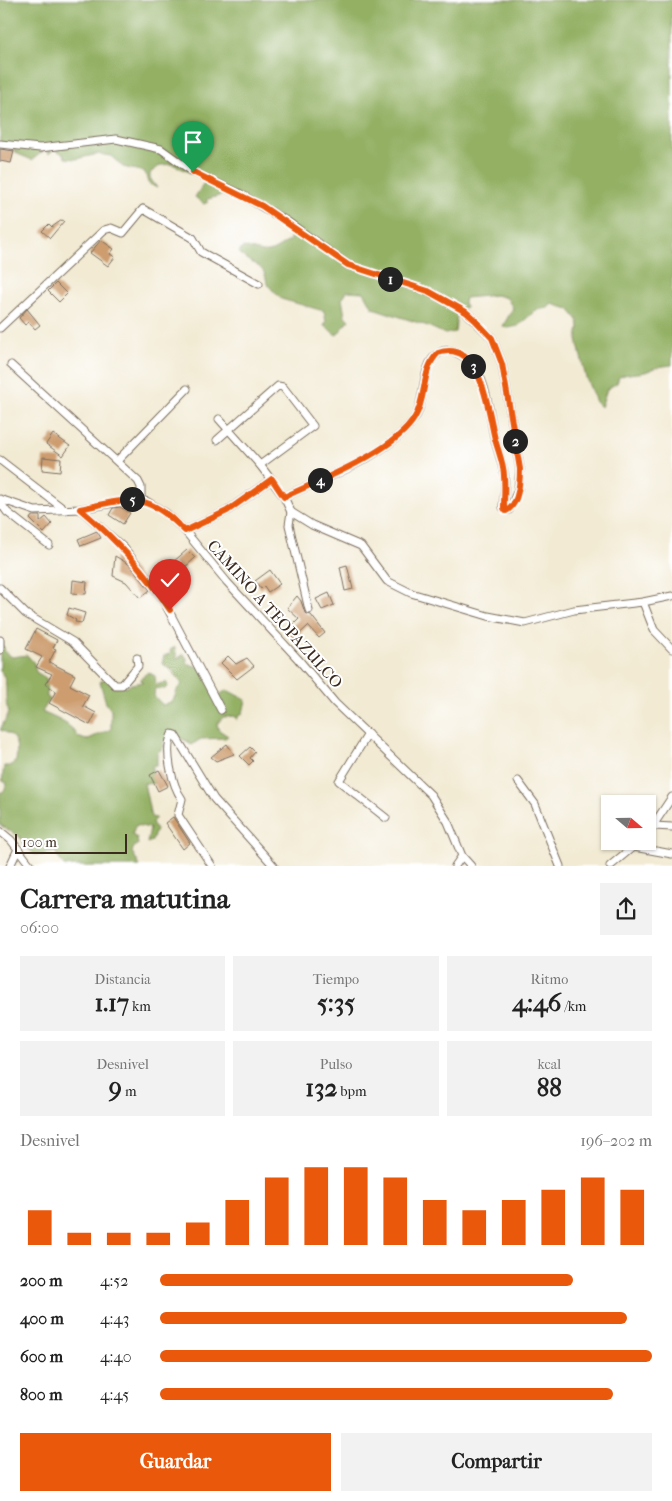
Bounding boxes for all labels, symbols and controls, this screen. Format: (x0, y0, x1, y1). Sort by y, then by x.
pin (172, 121, 214, 172)
icon: arrive (179, 128, 207, 156)
pin: 1 (378, 266, 402, 292)
text: 1 (388, 271, 393, 288)
pin: 3 (460, 354, 486, 378)
text: 3 (471, 358, 476, 375)
pin: 2 (502, 428, 528, 454)
text: 2 (512, 433, 519, 450)
pin: 4 (308, 468, 332, 492)
text: 4 (316, 472, 325, 489)
pin: 5 (120, 486, 144, 512)
text: 5 (129, 491, 136, 508)
street label: CAMINO A TEOPAZULCO (203, 536, 347, 692)
pin (149, 559, 191, 610)
icon: check (156, 566, 184, 594)
north arrow (601, 795, 656, 850)
map controls (601, 795, 656, 850)
scale bar (15, 831, 128, 854)
text: 100 m (22, 834, 57, 851)
text: Carrera matutina (20, 882, 230, 915)
button: share (600, 883, 652, 935)
text: 06:00 (20, 918, 59, 937)
text: Distancia (95, 971, 151, 988)
text: Tiempo (313, 971, 359, 988)
text: Ritmo (530, 971, 568, 988)
text: 1.17 (94, 988, 129, 1017)
text: 5:35 (317, 988, 355, 1017)
text: 4:46 (512, 988, 561, 1017)
text: km (129, 998, 151, 1015)
text: /km (561, 998, 587, 1015)
text: Desnivel (97, 1056, 149, 1073)
text: Pulso (320, 1056, 352, 1073)
text: kcal (538, 1056, 561, 1073)
text: 9 (109, 1073, 122, 1102)
text: 132 (305, 1073, 337, 1102)
text: 88 (537, 1073, 562, 1102)
text: m (122, 1083, 137, 1100)
text: bpm (337, 1083, 367, 1100)
text: Desnivel (20, 1131, 80, 1150)
text: 196–202 m (580, 1131, 652, 1150)
text: 200 m (20, 1271, 63, 1290)
text: 4:52 (100, 1271, 128, 1290)
text: 400 m (20, 1309, 64, 1328)
text: 4:43 (100, 1309, 129, 1328)
text: 600 m (20, 1347, 63, 1366)
text: 4:40 (100, 1347, 132, 1366)
text: 800 m (20, 1385, 62, 1404)
text: 4:45 (100, 1385, 129, 1404)
button: Guardar (20, 1433, 331, 1491)
button: Compartir (341, 1433, 652, 1491)

